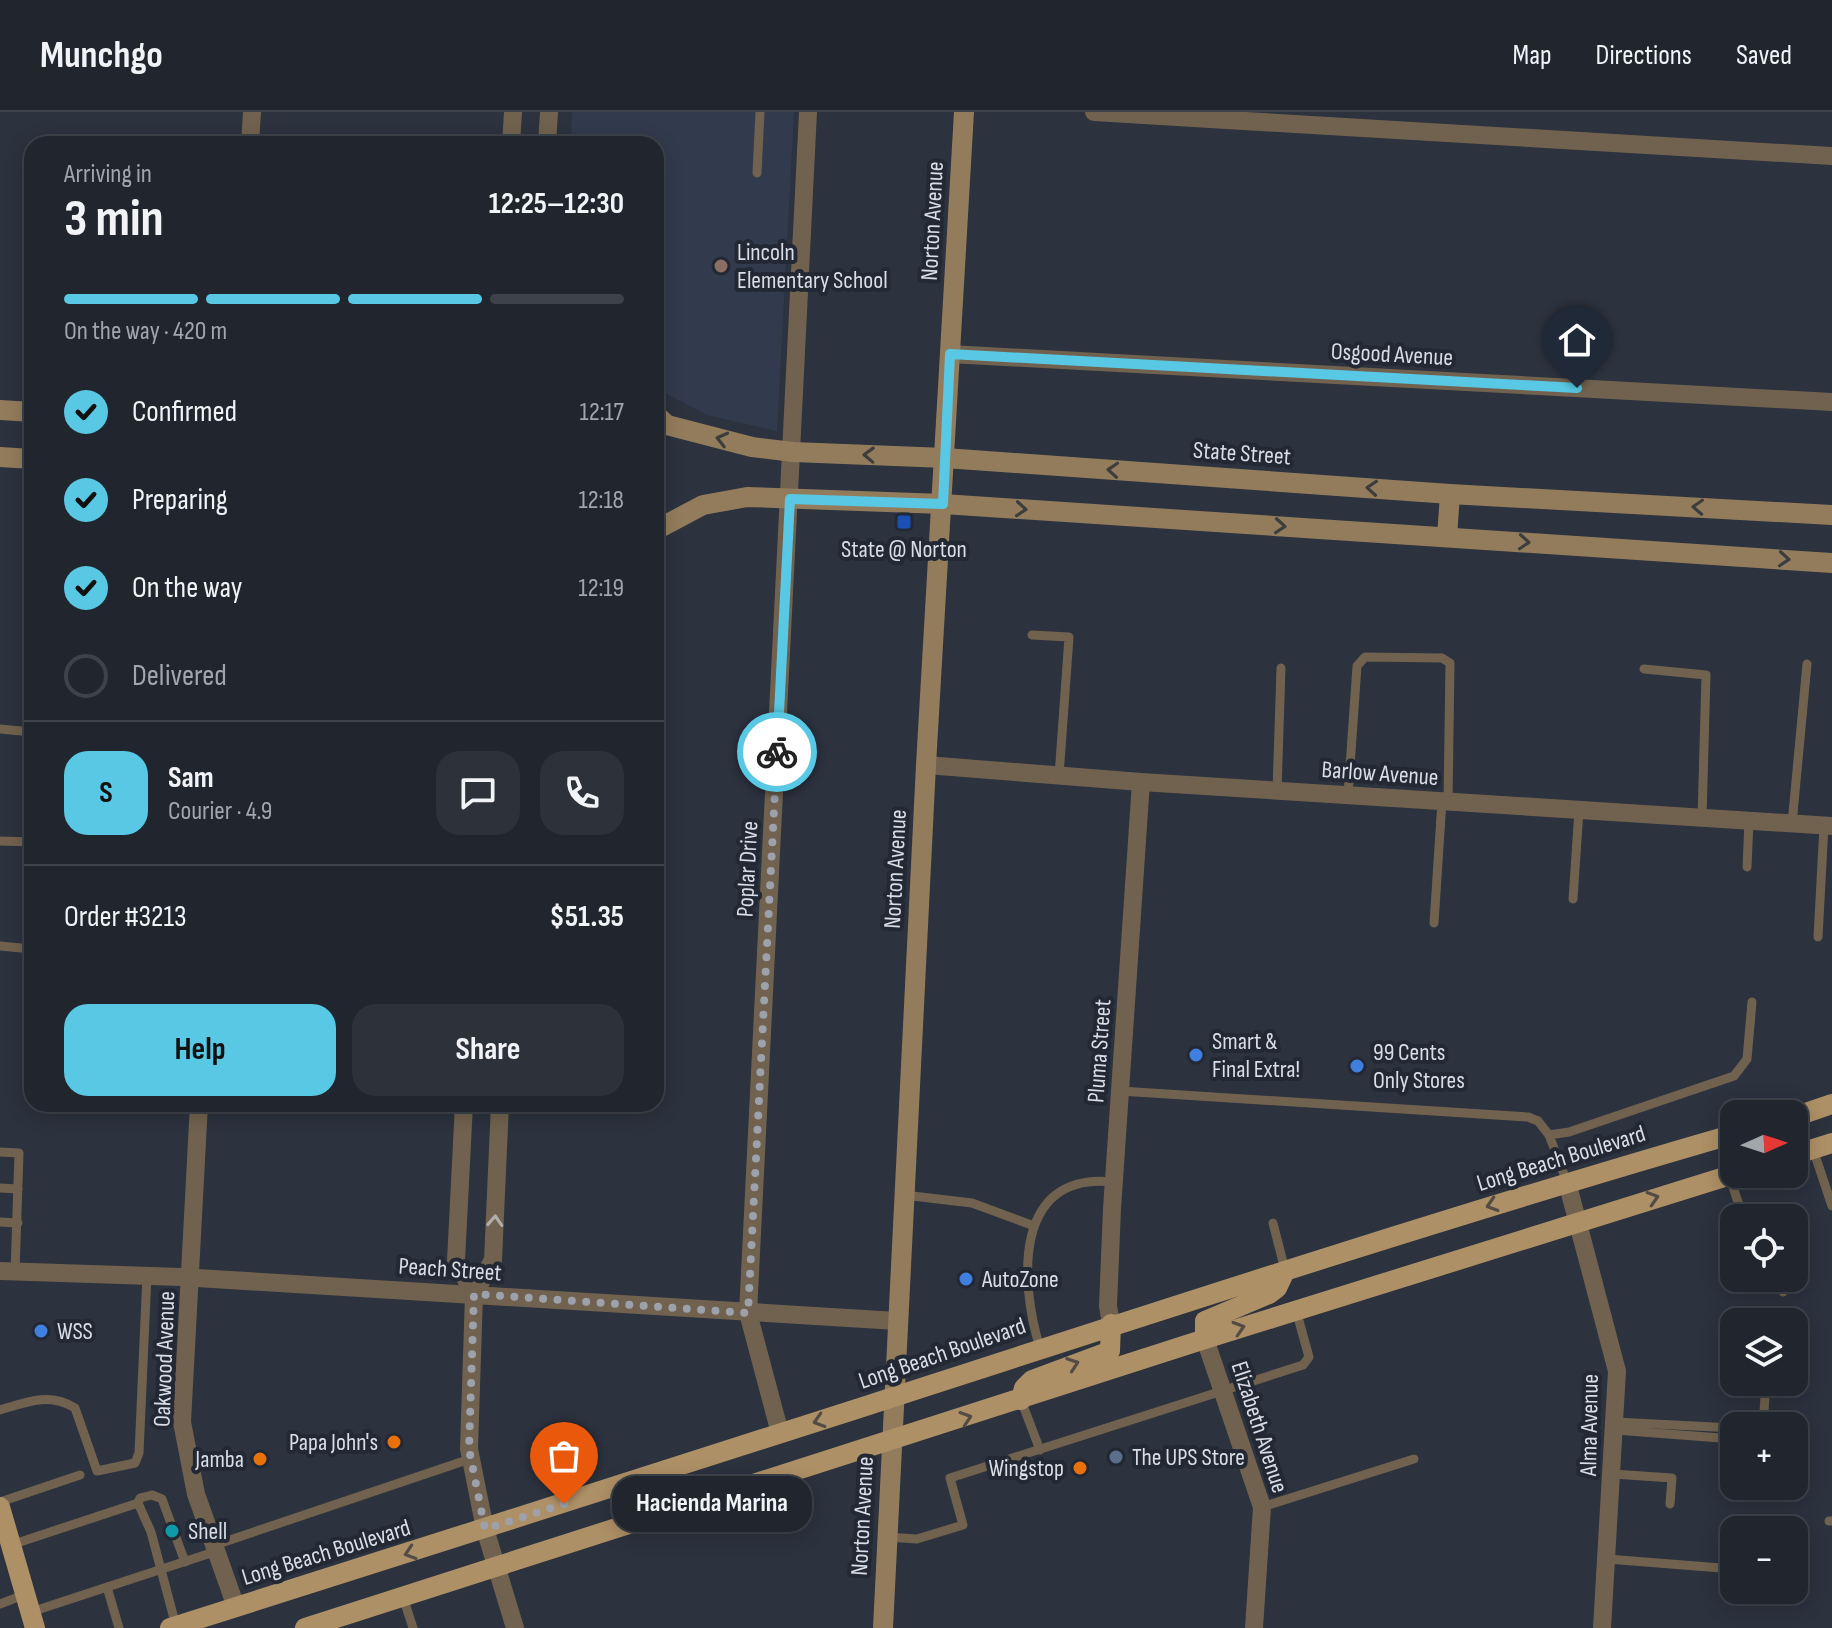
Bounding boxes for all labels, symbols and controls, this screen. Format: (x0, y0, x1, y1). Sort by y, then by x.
text: Munchgo (40, 33, 163, 78)
text: Map (1513, 39, 1552, 72)
text: Directions (1596, 39, 1692, 72)
text: Saved (1736, 39, 1792, 72)
text: Arriving in (64, 159, 152, 190)
street label: Norton Avenue (915, 161, 950, 281)
text: 12:25–12:30 (489, 186, 624, 222)
text: 3 min (64, 188, 164, 251)
place label: Lincoln Elementary School (737, 238, 888, 295)
marker: Lincoln Elementary School (712, 257, 730, 275)
pin (1543, 306, 1611, 388)
text: On the way · 420 m (64, 316, 227, 347)
icon: home (1555, 318, 1599, 362)
street label: Osgood Avenue (1330, 337, 1454, 372)
icon: check (64, 390, 108, 434)
text: Confirmed (132, 394, 237, 430)
text: 12:17 (580, 397, 624, 428)
one-way arrow (716, 432, 730, 449)
street label: State Street (1192, 436, 1292, 471)
one-way arrow (862, 446, 875, 463)
one-way arrow (1106, 462, 1119, 479)
icon: check (64, 478, 108, 522)
one-way arrow (1365, 480, 1378, 497)
text: Preparing (132, 482, 228, 518)
text: 12:18 (578, 485, 624, 516)
one-way arrow (1691, 499, 1704, 516)
one-way arrow (1015, 500, 1028, 517)
marker: State @ Norton (895, 513, 913, 531)
one-way arrow (1274, 517, 1287, 534)
one-way arrow (1518, 533, 1531, 550)
place label: State @ Norton (841, 535, 967, 564)
one-way arrow (1778, 551, 1791, 568)
icon: check (64, 566, 108, 610)
text: On the way (132, 570, 242, 606)
text: 12:19 (578, 573, 624, 604)
text: Delivered (132, 658, 227, 694)
courier (737, 712, 817, 792)
icon: bike (755, 730, 799, 774)
button: chat (436, 751, 520, 835)
button: phone (540, 751, 624, 835)
street label: Barlow Avenue (1321, 755, 1439, 792)
text: Sam (168, 760, 214, 796)
text: S (99, 775, 113, 811)
text: Courier · 4.9 (168, 796, 272, 827)
street label: Norton Avenue (878, 809, 913, 929)
street label: Poplar Drive (730, 820, 765, 918)
text: Order #3213 (64, 899, 187, 935)
text: $51.35 (550, 899, 624, 935)
street label: Pluma Street (1081, 998, 1118, 1104)
button: Help (64, 1004, 336, 1096)
button: Share (352, 1004, 624, 1096)
place label: Smart & Final Extra! (1212, 1027, 1300, 1084)
place label: 99 Cents Only Stores (1373, 1038, 1465, 1095)
marker: Smart & Final Extra! (1187, 1046, 1205, 1064)
marker: 99 Cents Only Stores (1348, 1057, 1366, 1075)
north arrow (1720, 1100, 1808, 1188)
map controls (1720, 1100, 1808, 1604)
street label: Long Beach Boulevard (1473, 1119, 1649, 1198)
one-way arrow (1645, 1192, 1659, 1208)
one-way arrow (1486, 1196, 1500, 1212)
button: locate (1720, 1204, 1808, 1292)
one-way arrow (486, 1214, 503, 1227)
street label: Peach Street (397, 1251, 503, 1288)
place label: AutoZone (981, 1265, 1059, 1294)
marker: AutoZone (957, 1270, 975, 1288)
street label: Oakwood Avenue (148, 1291, 181, 1427)
button: layers (1720, 1308, 1808, 1396)
street label: Long Beach Boulevard (855, 1311, 1030, 1396)
place label: WSS (57, 1317, 93, 1346)
one-way arrow (1232, 1321, 1246, 1337)
marker: WSS (32, 1322, 50, 1340)
one-way arrow (1065, 1357, 1079, 1373)
street label: Elizabeth Avenue (1225, 1358, 1294, 1497)
street label: Alma Avenue (1574, 1374, 1605, 1477)
one-way arrow (958, 1411, 972, 1427)
one-way arrow (813, 1412, 827, 1428)
button: + (1720, 1412, 1808, 1500)
pin (530, 1422, 598, 1504)
place label: Papa John's (289, 1428, 378, 1457)
marker: Papa John's (385, 1433, 403, 1451)
icon: bag (542, 1434, 586, 1478)
place label: The UPS Store (1132, 1443, 1245, 1472)
place label: Jamba (194, 1445, 244, 1474)
marker: The UPS Store (1107, 1448, 1125, 1466)
marker: Jamba (251, 1450, 269, 1468)
place label: Wingstop (988, 1454, 1064, 1483)
street label: Norton Avenue (845, 1456, 880, 1576)
marker: Wingstop (1071, 1459, 1089, 1477)
callout: Hacienda Marina (612, 1476, 812, 1532)
text: Hacienda Marina (636, 1488, 788, 1519)
street label: Long Beach Boulevard (238, 1513, 414, 1592)
button: − (1720, 1516, 1808, 1604)
place label: Shell (188, 1517, 227, 1546)
marker: Shell (163, 1522, 181, 1540)
one-way arrow (404, 1544, 418, 1560)

